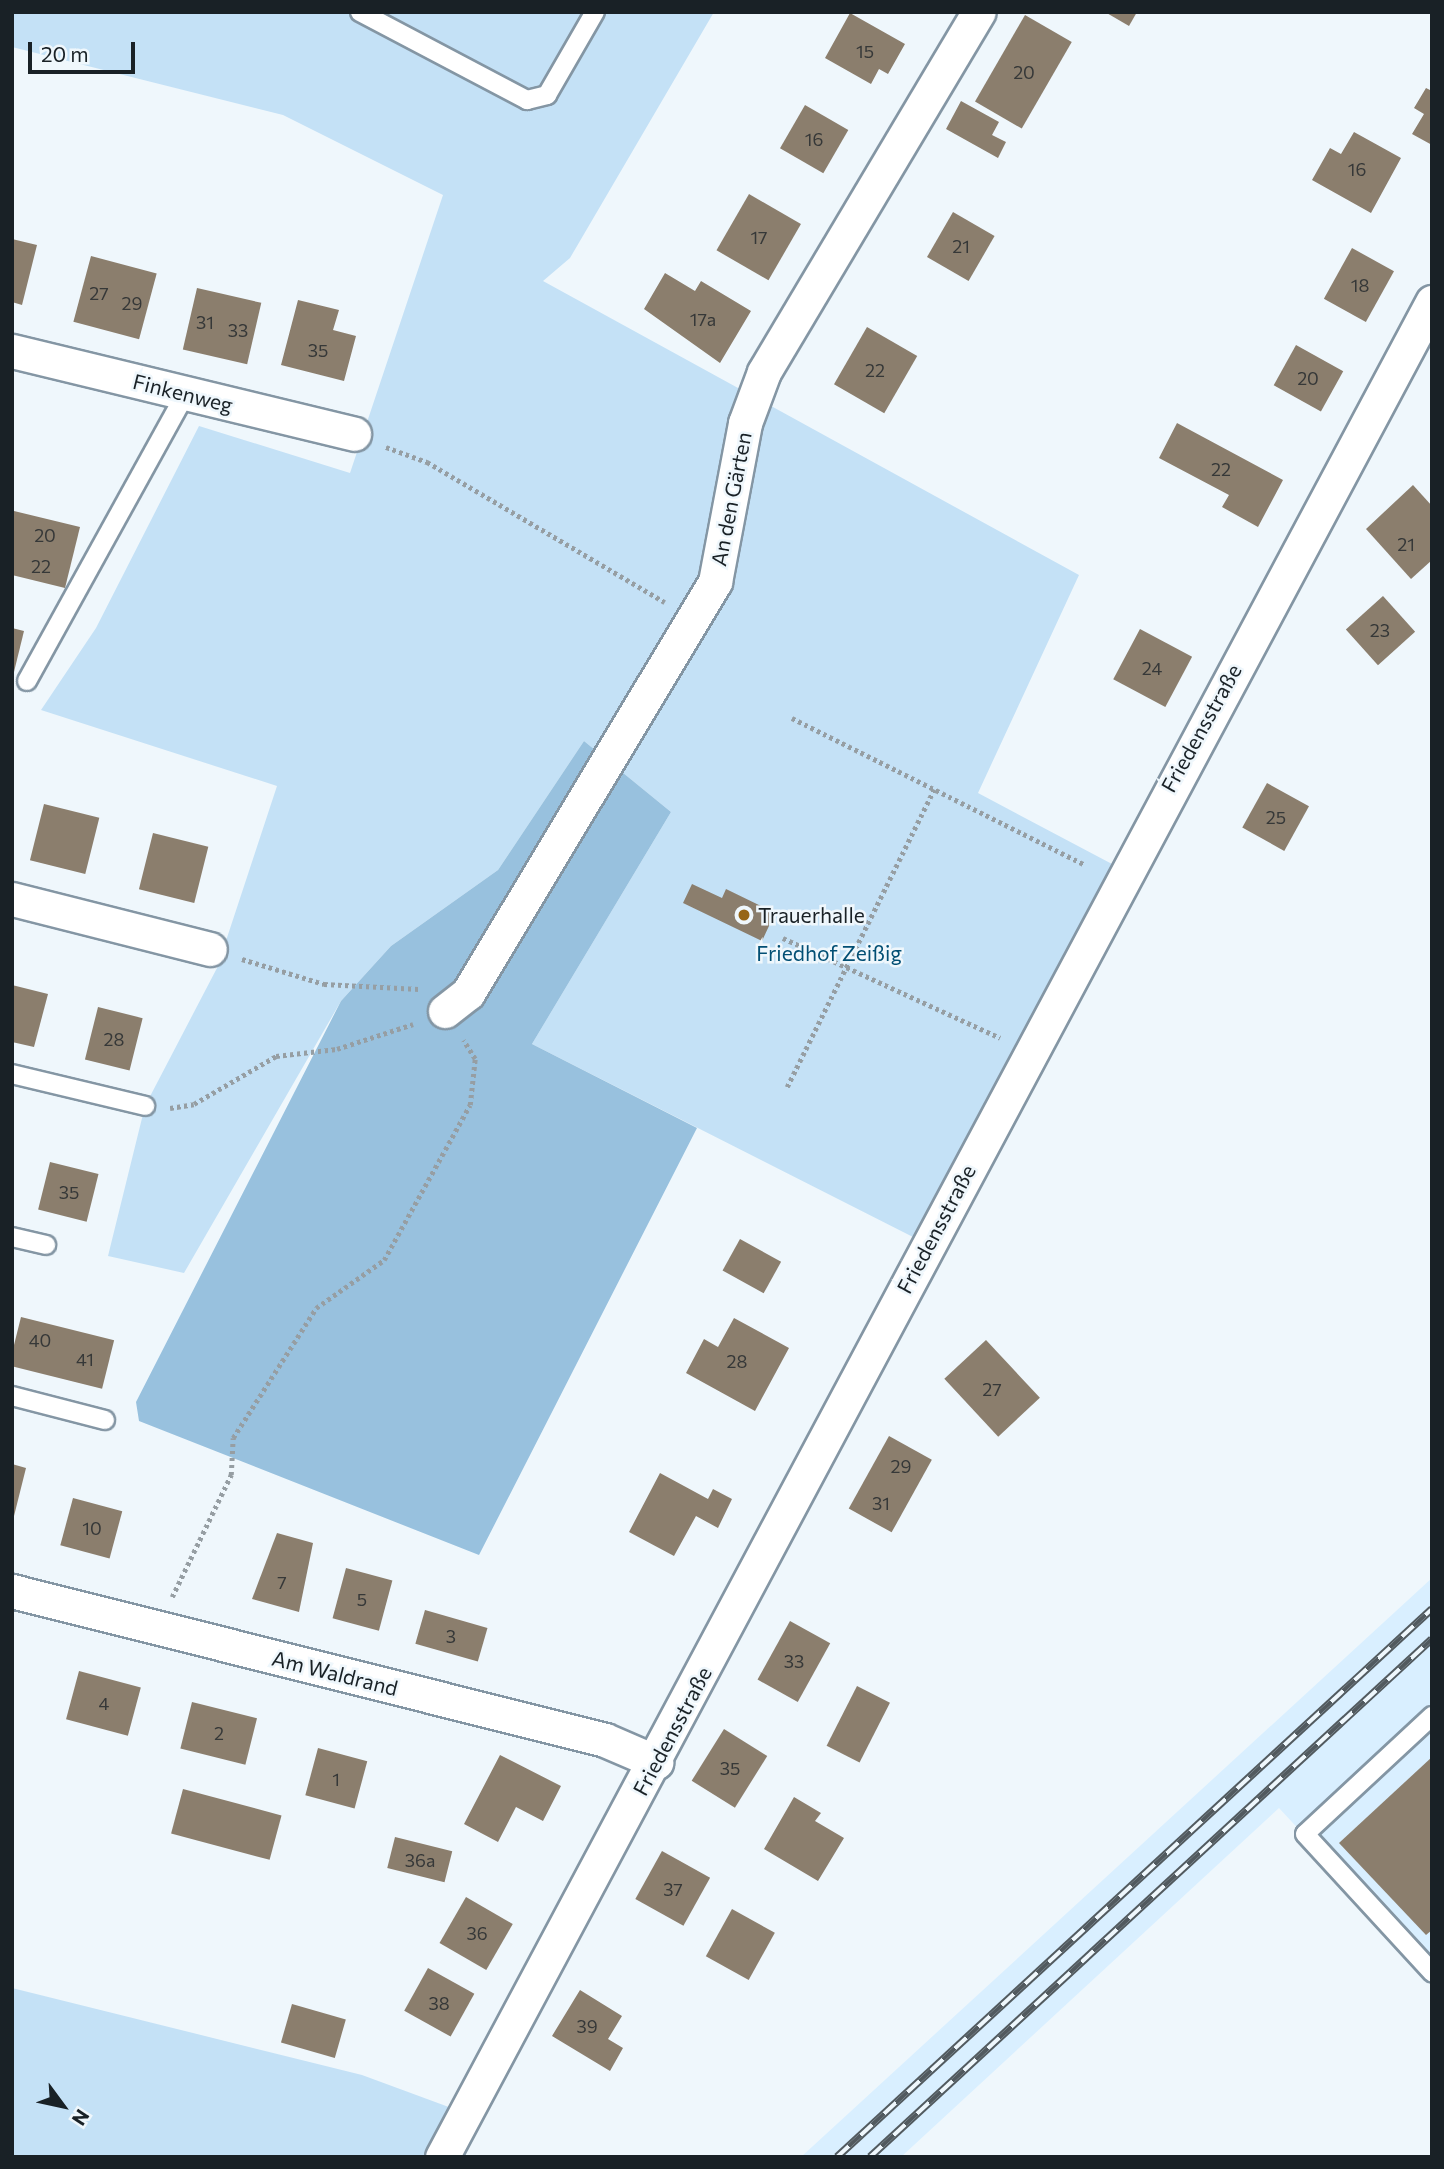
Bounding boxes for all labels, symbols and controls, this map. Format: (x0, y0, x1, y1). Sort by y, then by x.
scale bar (32, 28, 138, 72)
house number: 15 (856, 40, 874, 62)
text: 20 m (41, 41, 89, 66)
house number: 20 (1013, 61, 1035, 83)
house number: 16 (805, 128, 823, 150)
house number: 16 (1348, 158, 1366, 180)
house number: 17 (750, 226, 768, 248)
house number: 21 (952, 235, 970, 257)
house number: 18 (1351, 274, 1369, 296)
house number: 27 (89, 282, 109, 304)
house number: 29 (122, 292, 142, 314)
house number: 17a (690, 308, 716, 330)
house number: 31 (196, 311, 214, 333)
house number: 33 (228, 319, 248, 341)
house number: 35 (308, 339, 328, 361)
house number: 22 (865, 359, 885, 381)
house number: 20 (1297, 367, 1319, 389)
street label: Finkenweg (130, 368, 236, 418)
street label: An den Gärten (706, 430, 756, 568)
house number: 22 (1211, 458, 1231, 480)
house number: 20 (34, 524, 56, 546)
house number: 21 (1397, 533, 1415, 555)
house number: 22 (31, 555, 51, 577)
house number: 23 (1370, 619, 1390, 641)
house number: 24 (1142, 657, 1162, 679)
street label: Friedensstraße (1155, 660, 1247, 796)
house number: 25 (1266, 806, 1286, 828)
place label: Trauerhalle (758, 902, 865, 928)
marker: Trauerhalle (736, 907, 752, 923)
park label: Friedhof Zeißig (756, 940, 902, 966)
house number: 28 (104, 1028, 124, 1050)
street label: Friedensstraße (891, 1160, 981, 1298)
house number: 35 (59, 1181, 79, 1203)
house number: 40 (29, 1329, 51, 1351)
house number: 41 (76, 1348, 94, 1370)
house number: 28 (727, 1350, 747, 1372)
house number: 27 (982, 1378, 1002, 1400)
house number: 29 (891, 1455, 911, 1477)
house number: 31 (872, 1492, 890, 1514)
house number: 10 (82, 1517, 102, 1539)
house number: 7 (277, 1571, 287, 1593)
house number: 5 (357, 1588, 367, 1610)
house number: 3 (446, 1625, 456, 1647)
street label: Am Waldrand (269, 1645, 401, 1701)
house number: 33 (784, 1650, 804, 1672)
street label: Friedensstraße (627, 1662, 717, 1800)
house number: 4 (99, 1692, 109, 1714)
house number: 2 (214, 1722, 224, 1744)
house number: 35 (720, 1757, 740, 1779)
house number: 1 (332, 1768, 340, 1790)
house number: 36a (405, 1849, 435, 1871)
house number: 37 (663, 1878, 683, 1900)
house number: 36 (466, 1922, 488, 1944)
house number: 38 (428, 1992, 450, 2014)
house number: 39 (576, 2015, 598, 2037)
north arrow (28, 2071, 98, 2141)
text: N (68, 2105, 95, 2130)

